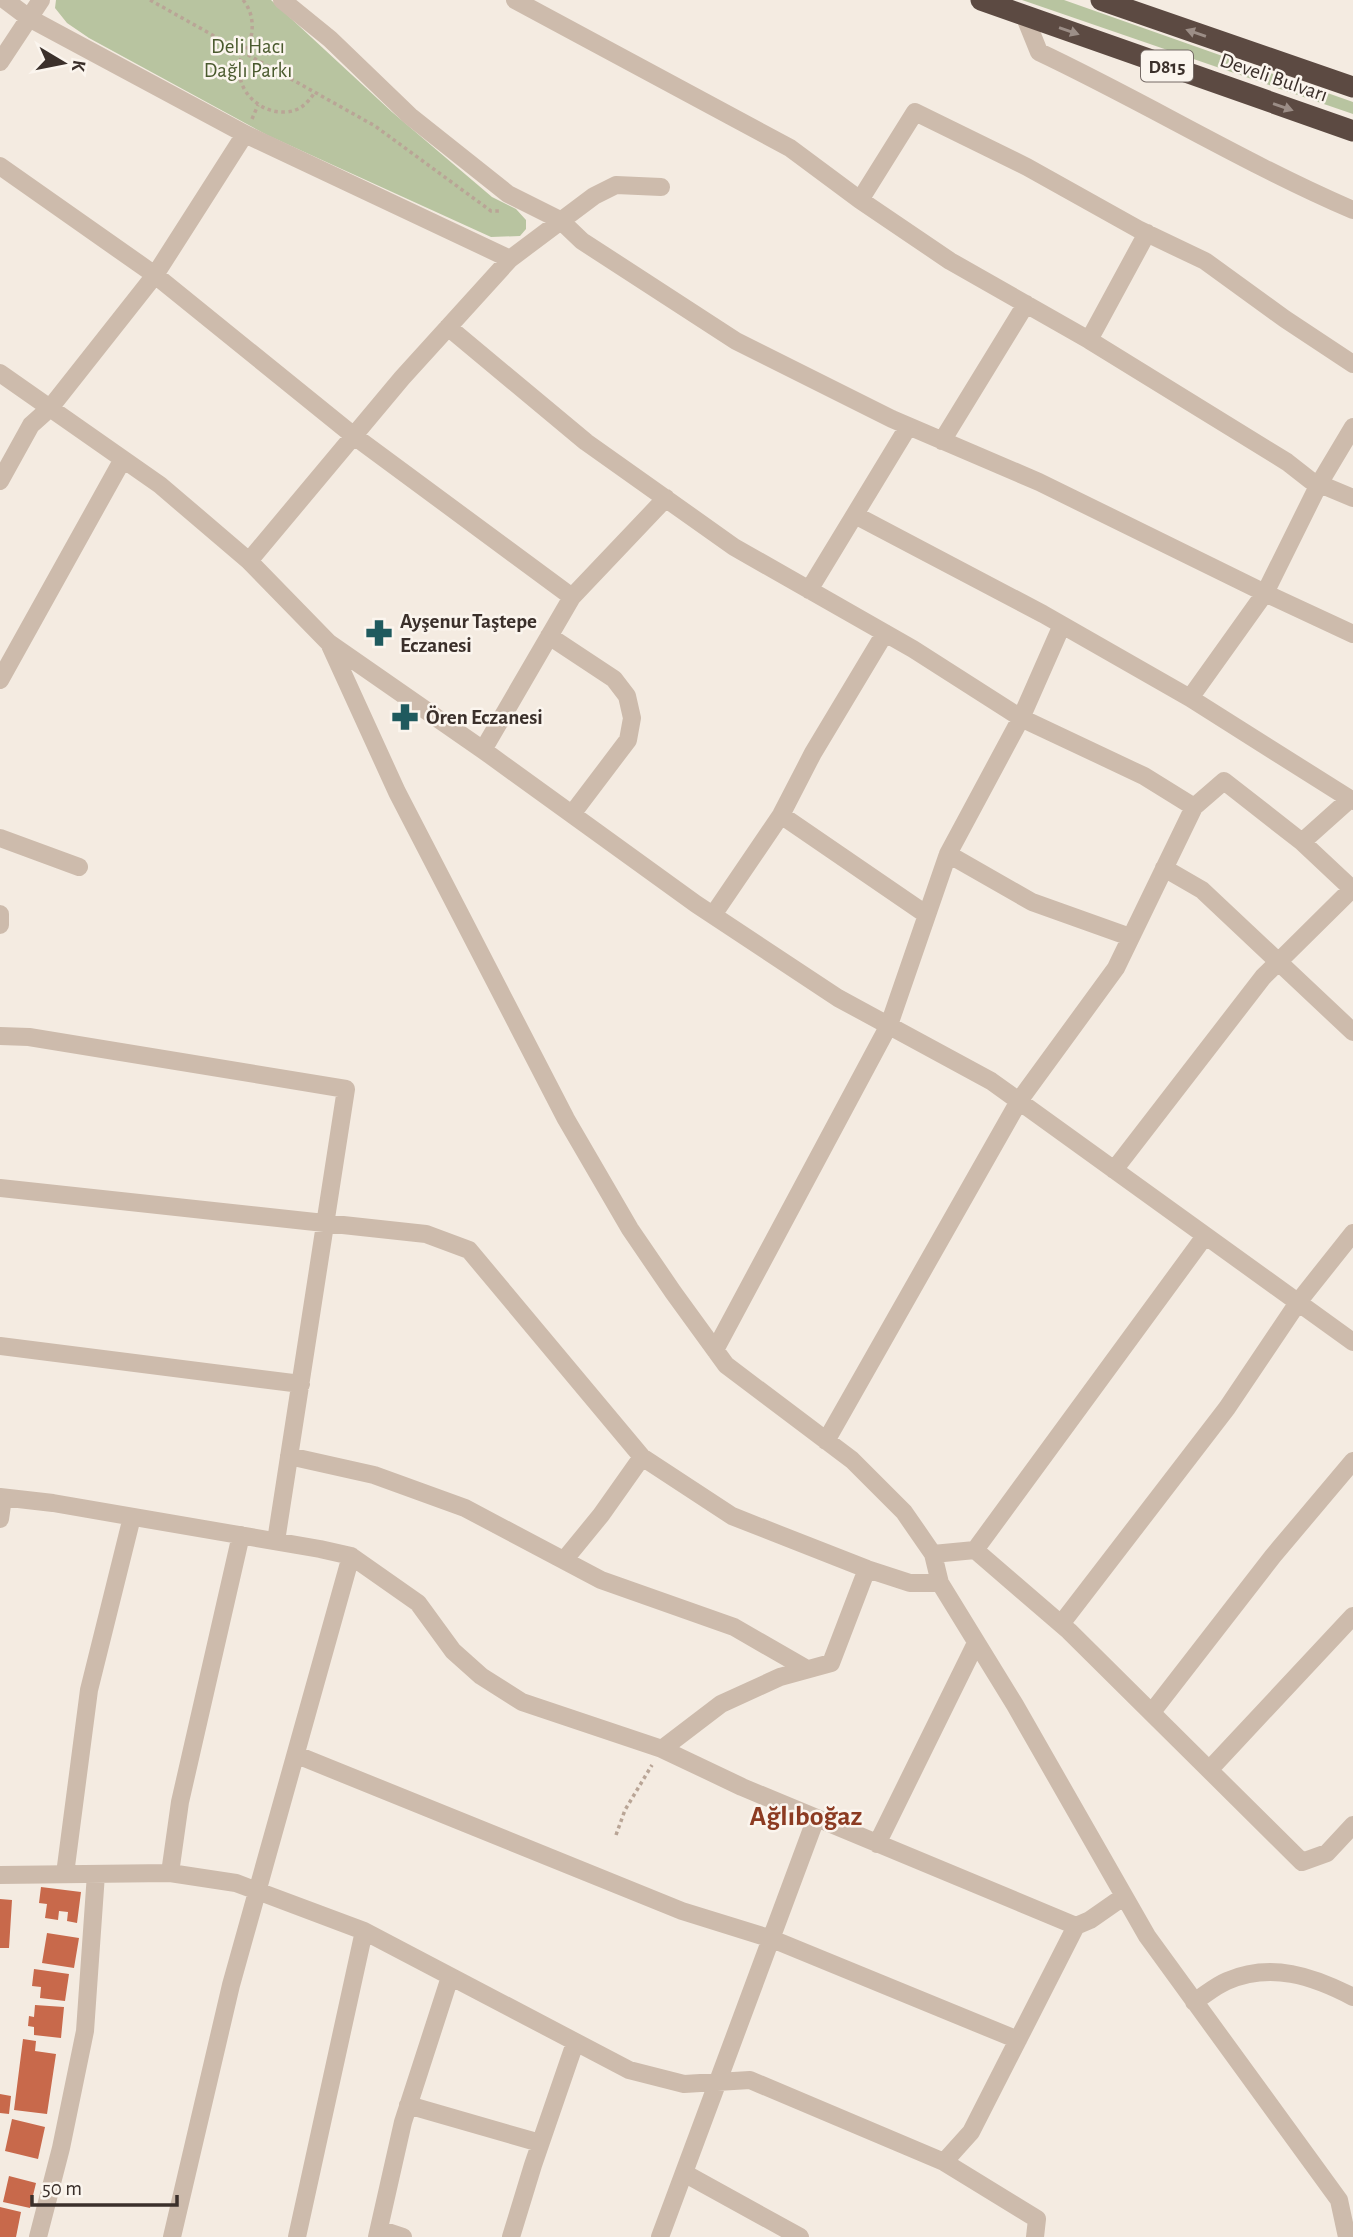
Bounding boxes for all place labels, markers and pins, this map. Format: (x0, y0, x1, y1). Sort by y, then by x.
place label: Ayşenur Taştepe Eczanesi (400, 611, 537, 656)
pharmacy icon: Ayşenur Taştepe Eczanesi (364, 618, 394, 648)
pharmacy icon: Ören Eczanesi (390, 702, 420, 732)
place label: Ören Eczanesi (426, 705, 543, 728)

